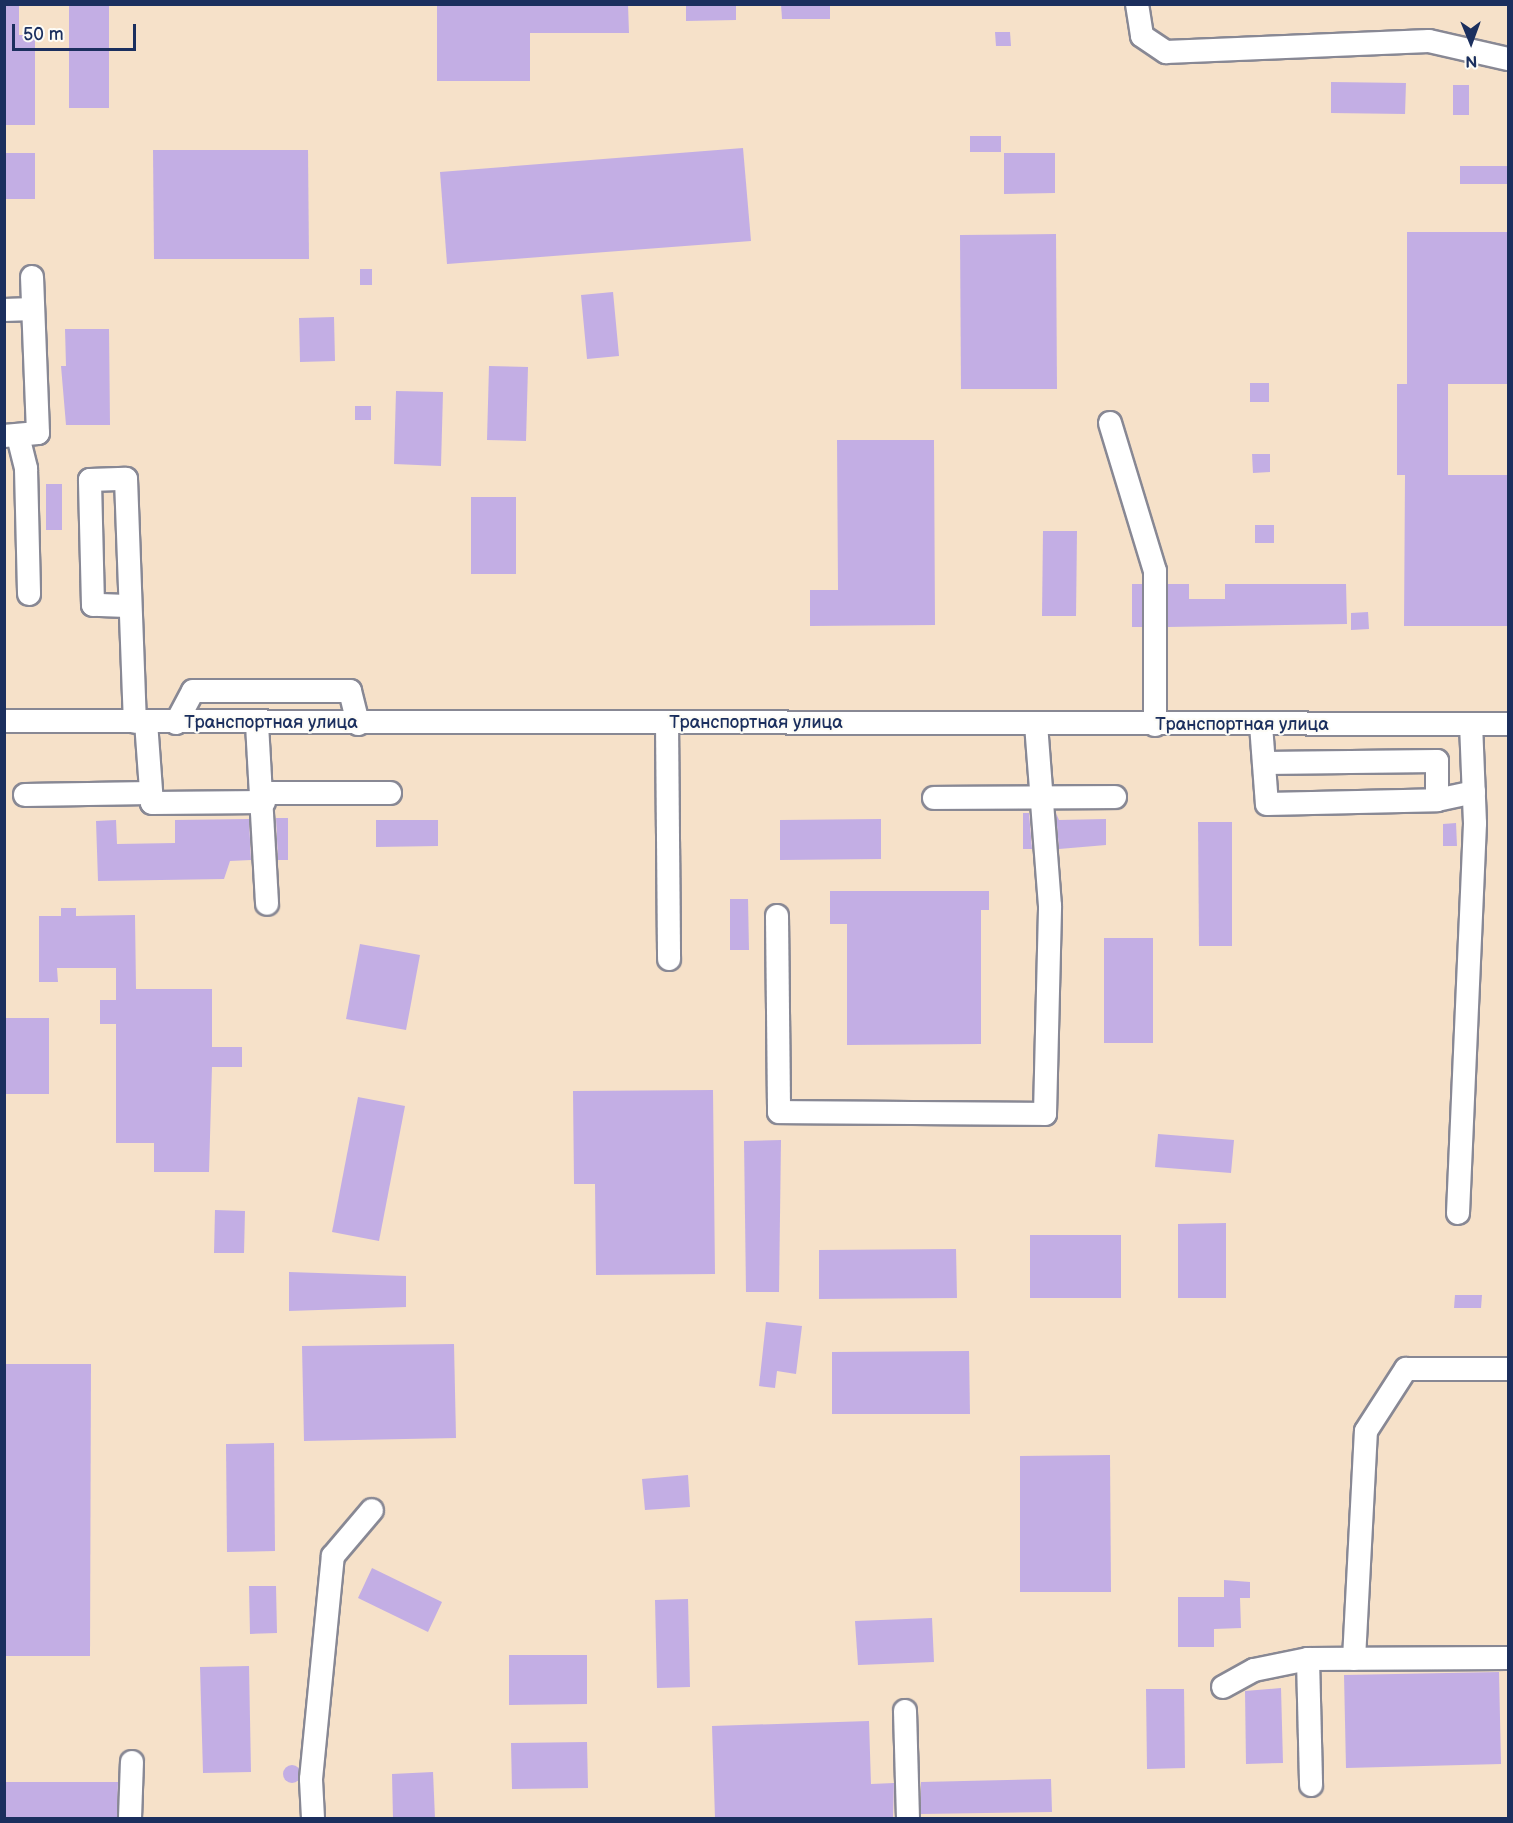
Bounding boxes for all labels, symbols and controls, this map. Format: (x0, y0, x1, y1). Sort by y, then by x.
scale bar (15, 12, 140, 50)
north arrow (1441, 12, 1501, 72)
text: 50 m (23, 24, 64, 45)
text: N (1465, 51, 1478, 70)
street label: Транспортная улица (184, 712, 358, 734)
street label: Транспортная улица (669, 712, 843, 734)
street label: Транспортная улица (1155, 714, 1329, 736)

